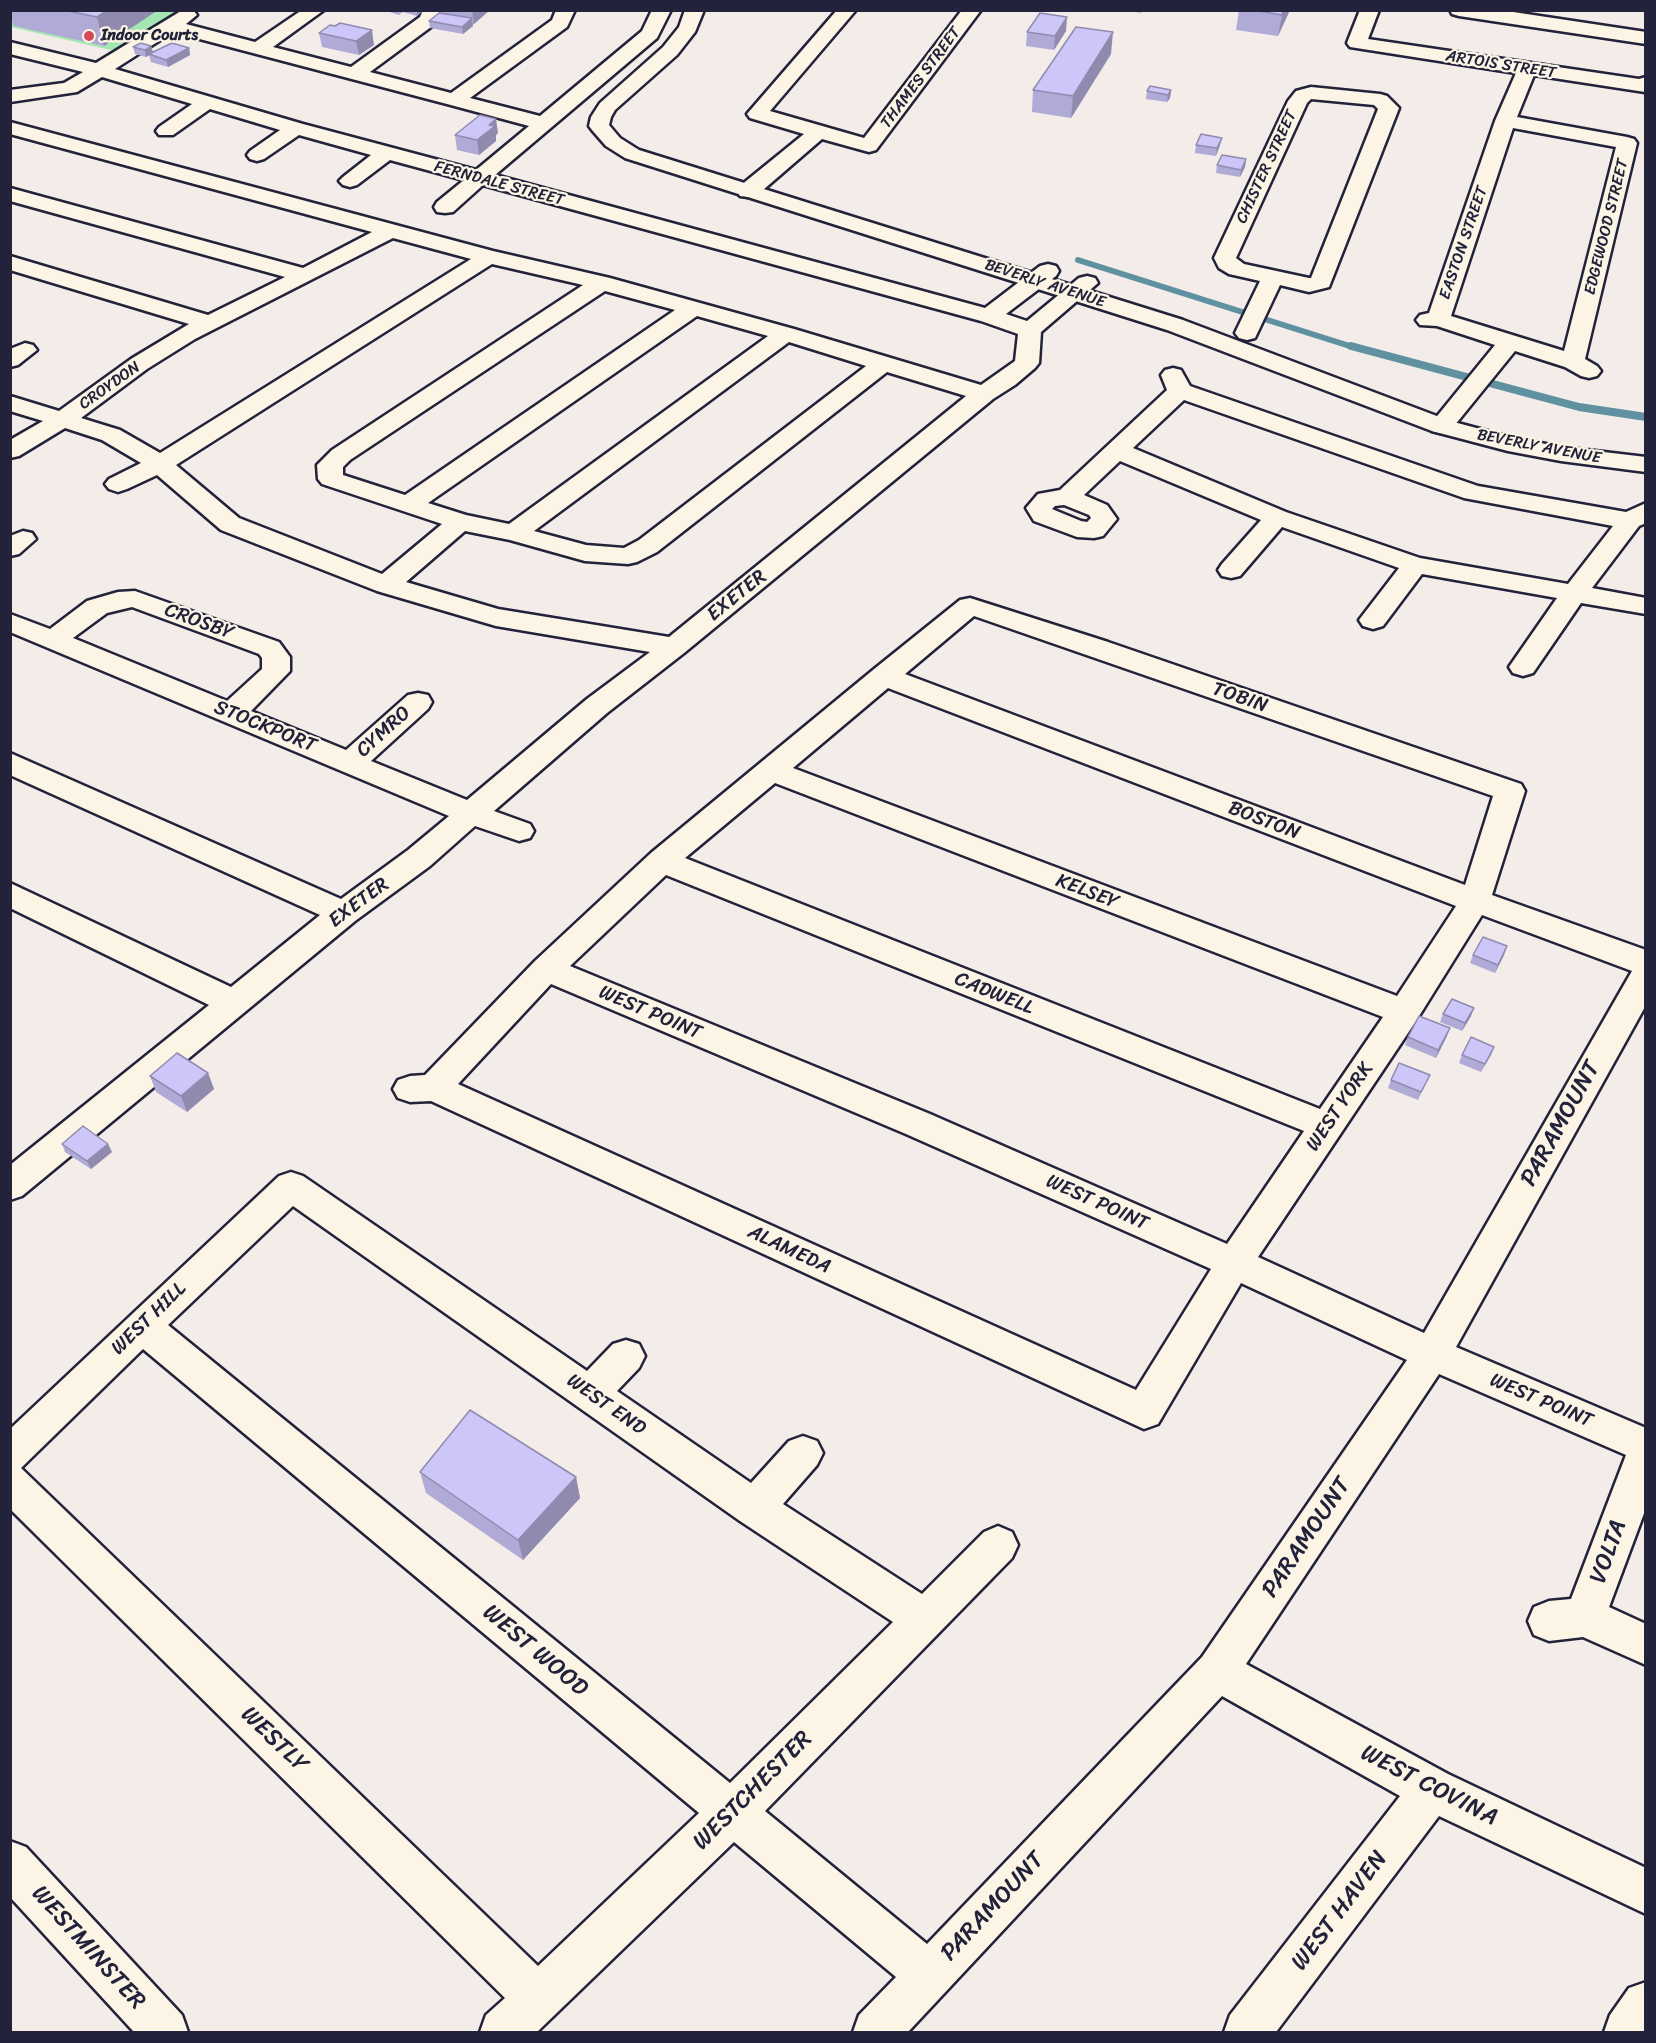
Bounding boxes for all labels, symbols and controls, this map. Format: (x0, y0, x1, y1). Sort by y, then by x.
street label: THAMES STREET (877, 24, 965, 132)
place label: Indoor Courts (101, 26, 198, 46)
marker: Indoor Courts (82, 29, 96, 43)
street label: ARTOIS STREET (1444, 47, 1558, 83)
street label: CHISTER STREET (1232, 107, 1302, 227)
street label: FERNDALE STREET (432, 157, 566, 211)
street label: EDGEWOOD STREET (1581, 157, 1633, 297)
street label: EASTON STREET (1436, 184, 1492, 302)
street label: BEVERLY AVENUE (982, 255, 1108, 313)
street label: CROYDON (76, 358, 144, 414)
street label: BEVERLY AVENUE (1475, 426, 1603, 468)
street label: EXETER (703, 565, 771, 627)
street label: CROSBY (161, 598, 237, 646)
street label: TOBIN (1209, 677, 1271, 719)
street label: STOCKPORT (210, 696, 320, 758)
street label: CYMRO (352, 701, 416, 763)
street label: BOSTON (1225, 796, 1303, 846)
street label: KELSEY (1052, 869, 1122, 915)
street label: EXETER (324, 873, 394, 933)
street label: CADWELL (951, 967, 1037, 1021)
street label: WEST POINT (595, 981, 705, 1045)
street label: PARAMOUNT (1515, 1056, 1607, 1192)
street label: WEST YORK (1301, 1058, 1379, 1156)
street label: WEST POINT (1042, 1170, 1152, 1236)
street label: ALAMEDA (744, 1220, 834, 1280)
street label: WEST HILL (107, 1277, 191, 1361)
street label: WEST END (562, 1369, 650, 1441)
street label: WEST POINT (1486, 1369, 1596, 1433)
street label: PARAMOUNT (1256, 1473, 1358, 1603)
street label: VOLTA (1584, 1516, 1634, 1588)
street label: WEST WOOD (476, 1599, 594, 1703)
street label: WESTLY (234, 1701, 314, 1779)
street label: WESTCHESTER (687, 1725, 819, 1857)
street label: WEST COVINA (1356, 1739, 1502, 1833)
street label: WEST HAVEN (1286, 1846, 1394, 1976)
street label: PARAMOUNT (935, 1847, 1051, 1967)
street label: WESTMINSTER (25, 1880, 151, 2016)

